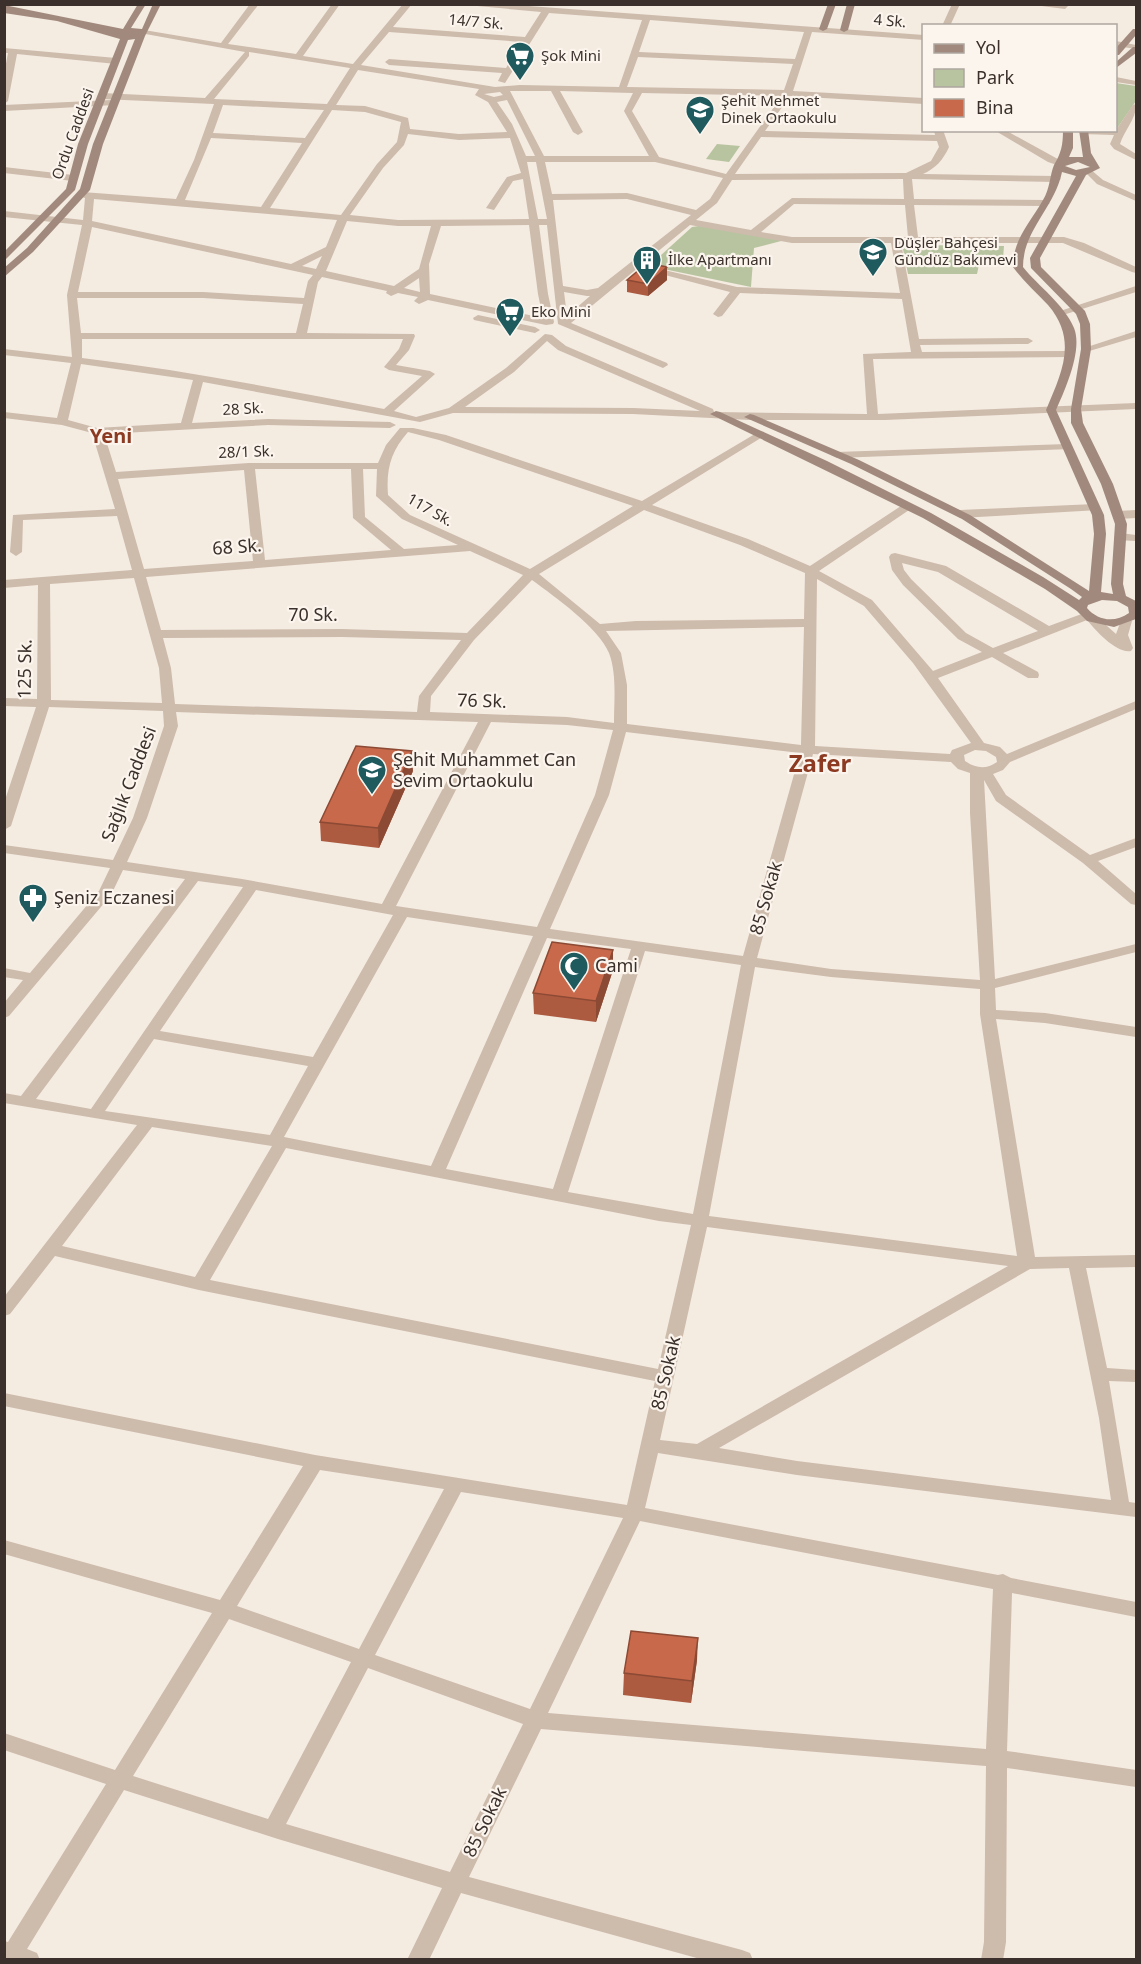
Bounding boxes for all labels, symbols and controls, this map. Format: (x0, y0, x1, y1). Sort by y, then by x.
street label: 14/7 Sk. (448, 9, 505, 33)
street label: 4 Sk. (873, 9, 907, 31)
legend (922, 24, 1117, 132)
text: Yol (976, 35, 1001, 59)
supermarket icon: Şok Mini (504, 40, 536, 82)
place label: Şok Mini (541, 45, 601, 65)
text: Park (976, 65, 1014, 89)
street label: Ordu Caddesi (46, 85, 98, 182)
place label: Şehit Mehmet Dinek Ortaokulu (721, 90, 837, 127)
school or university icon: Şehit Mehmet Dinek Ortaokulu (684, 94, 716, 136)
text: Bina (976, 95, 1014, 119)
place label: Düşler Bahçesi Gündüz Bakımevi (894, 232, 1017, 269)
school or university icon: Düşler Bahçesi Gündüz Bakımevi (857, 236, 889, 278)
building icon: İlke Apartmanı (631, 244, 663, 286)
place label: İlke Apartmanı (668, 249, 772, 269)
supermarket icon: Eko Mini (494, 296, 526, 338)
place label: Eko Mini (531, 301, 591, 321)
street label: 28 Sk. (222, 397, 264, 419)
district label: Yeni (90, 422, 132, 449)
street label: 28/1 Sk. (218, 440, 274, 462)
street label: 117 Sk. (404, 488, 457, 530)
street label: 68 Sk. (211, 532, 263, 560)
street label: 70 Sk. (288, 602, 338, 626)
street label: 125 Sk. (11, 639, 37, 699)
street label: 76 Sk. (457, 687, 507, 713)
street label: Sağlık Caddesi (95, 723, 161, 845)
district label: Zafer (789, 746, 852, 779)
place label: Şehit Muhammet Can Sevim Ortaokulu (393, 747, 576, 792)
school or university icon: Şehit Muhammet Can Sevim Ortaokulu (356, 754, 388, 796)
street label: 85 Sokak (743, 858, 787, 937)
pharmacy icon: Şeniz Eczanesi (17, 882, 49, 924)
place label: Şeniz Eczanesi (54, 885, 175, 909)
mosque icon: Cami (558, 950, 590, 992)
place label: Cami (595, 953, 638, 977)
street label: 85 Sokak (645, 1333, 685, 1412)
street label: 85 Sokak (457, 1782, 512, 1861)

